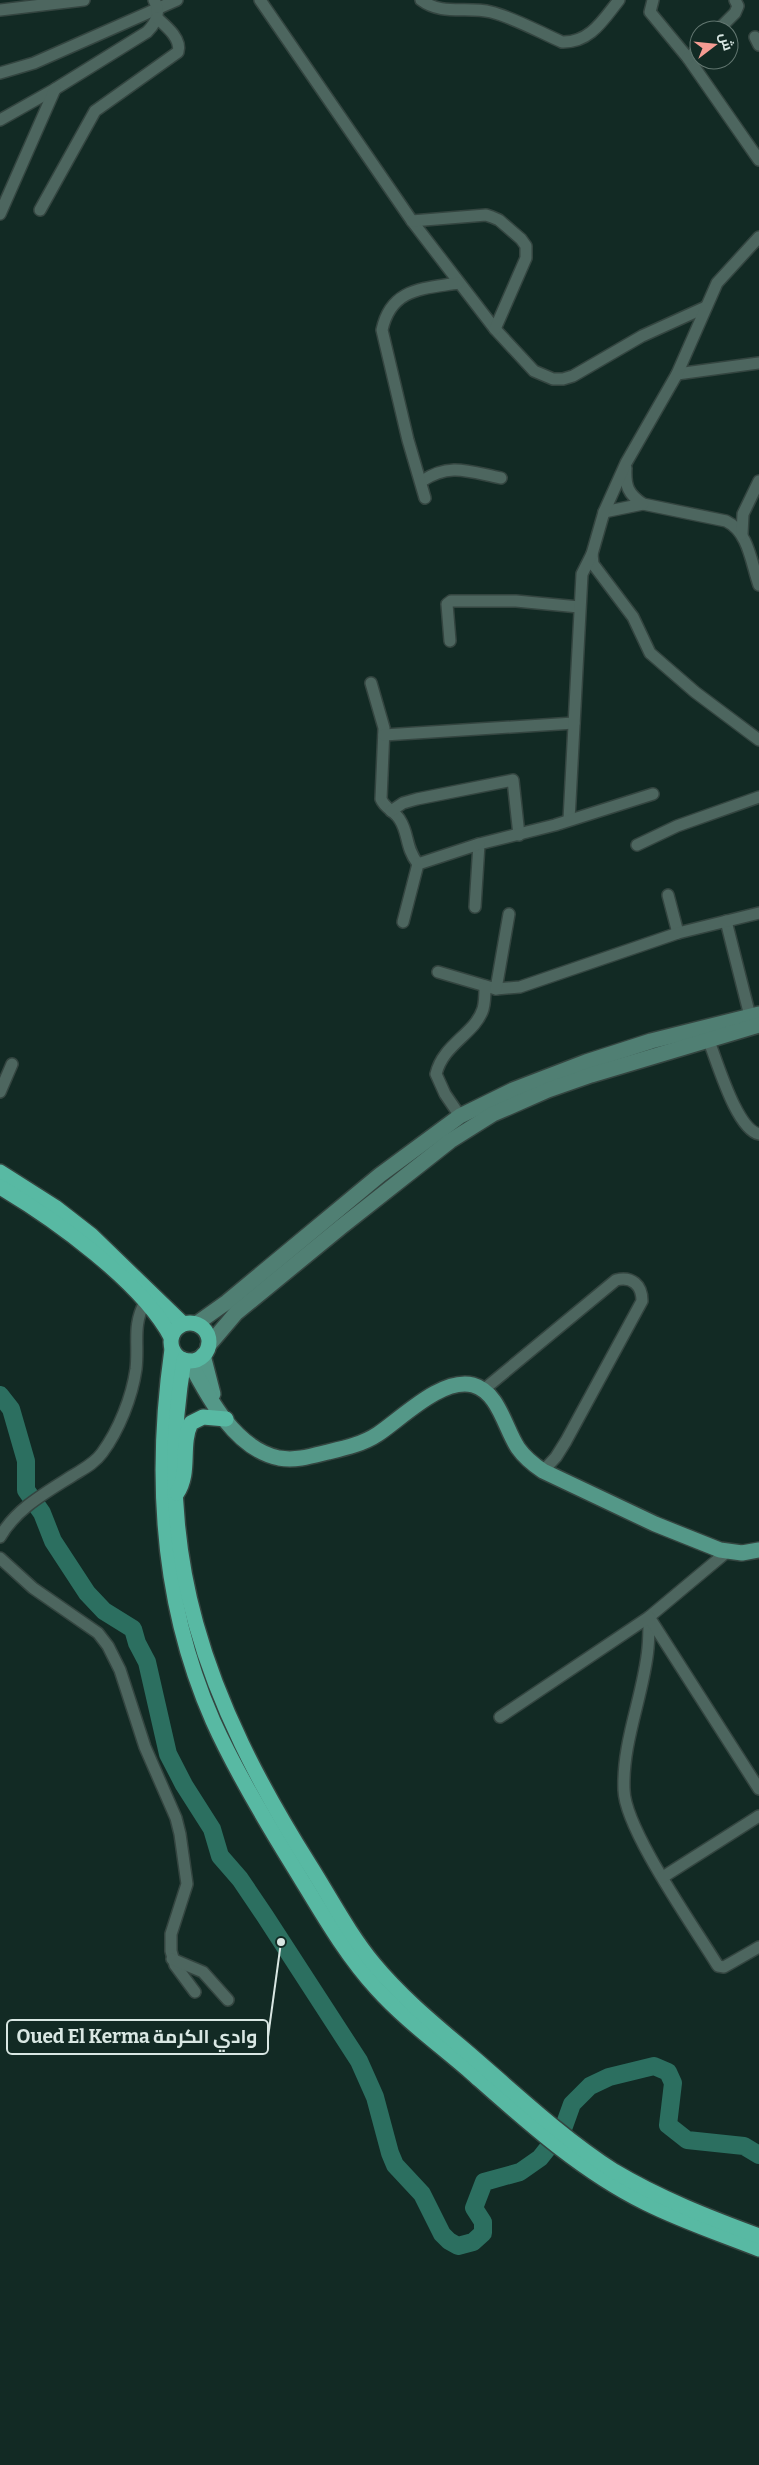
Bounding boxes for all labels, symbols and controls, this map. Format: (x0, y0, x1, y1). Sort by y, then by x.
north arrow (689, 20, 739, 70)
text: ش (715, 31, 737, 53)
callout: Oued El Kerma وادي الكرمة (7, 2020, 268, 2054)
text: Oued El Kerma وادي الكرمة (17, 2025, 257, 2052)

